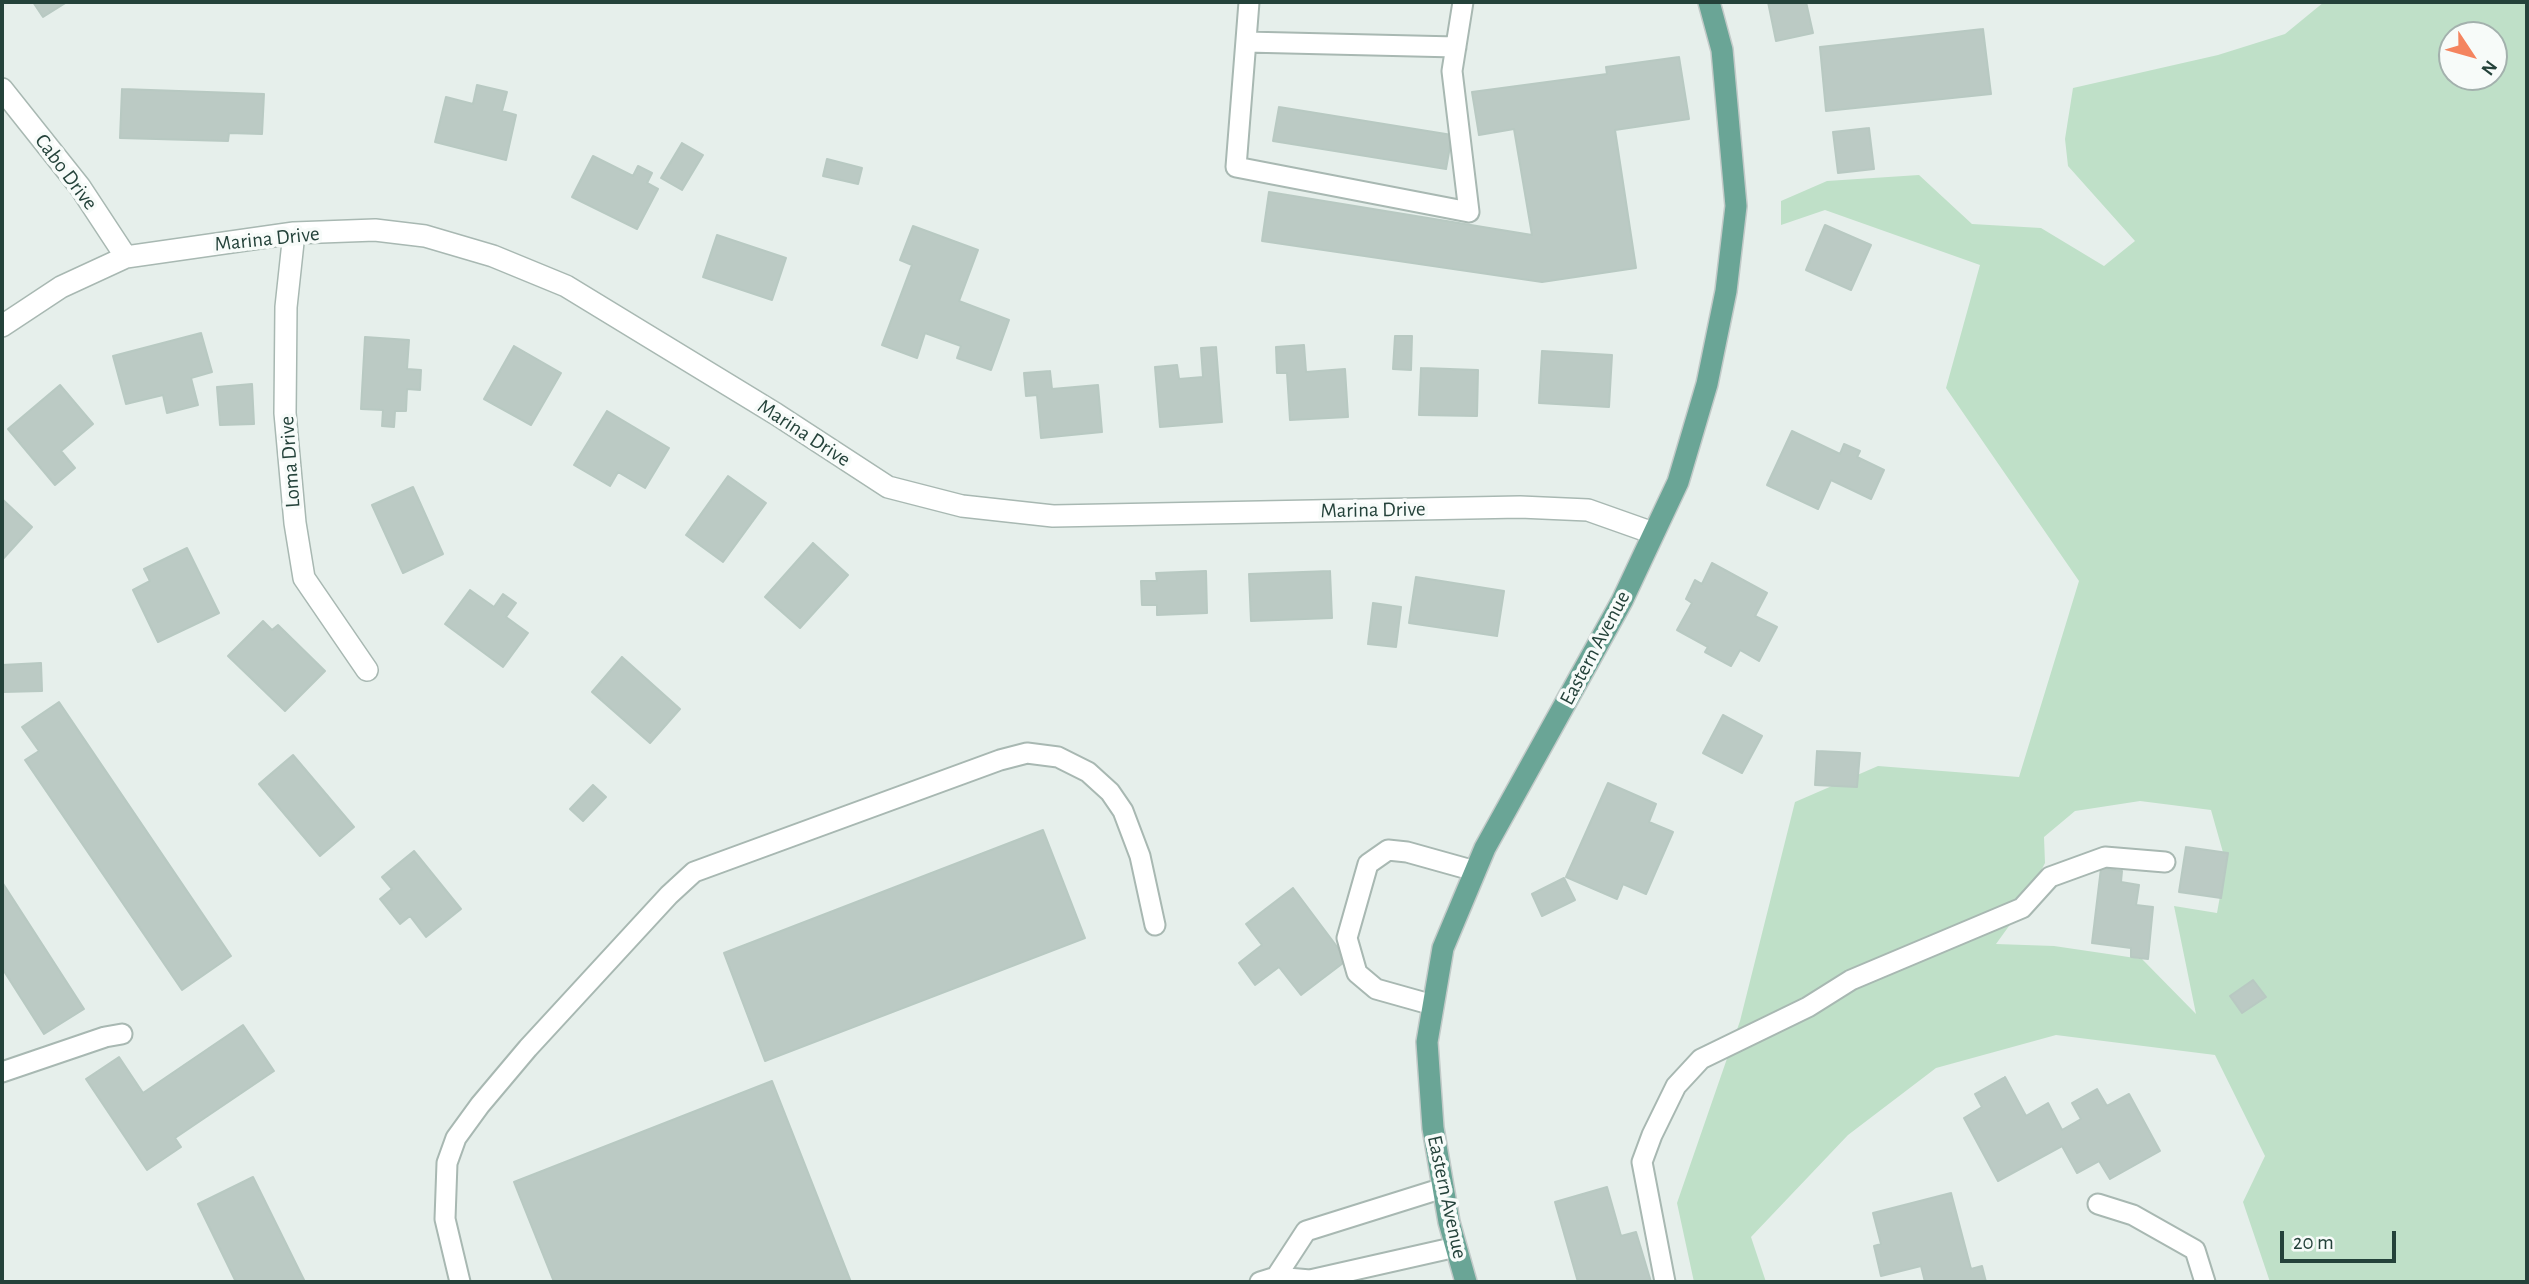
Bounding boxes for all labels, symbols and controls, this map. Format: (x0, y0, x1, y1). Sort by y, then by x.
north arrow (2438, 21, 2508, 91)
text: N (2477, 57, 2500, 78)
street label: Cabo Drive (29, 129, 103, 215)
street label: Marina Drive (213, 221, 321, 257)
street label: Marina Drive (753, 394, 855, 472)
street label: Loma Drive (274, 415, 306, 509)
street label: Marina Drive (1320, 496, 1426, 524)
street label: Eastern Avenue (1554, 587, 1636, 709)
street label: Eastern Avenue (1422, 1133, 1472, 1261)
scale bar (2284, 1218, 2400, 1262)
text: 20 m (2293, 1232, 2334, 1253)

